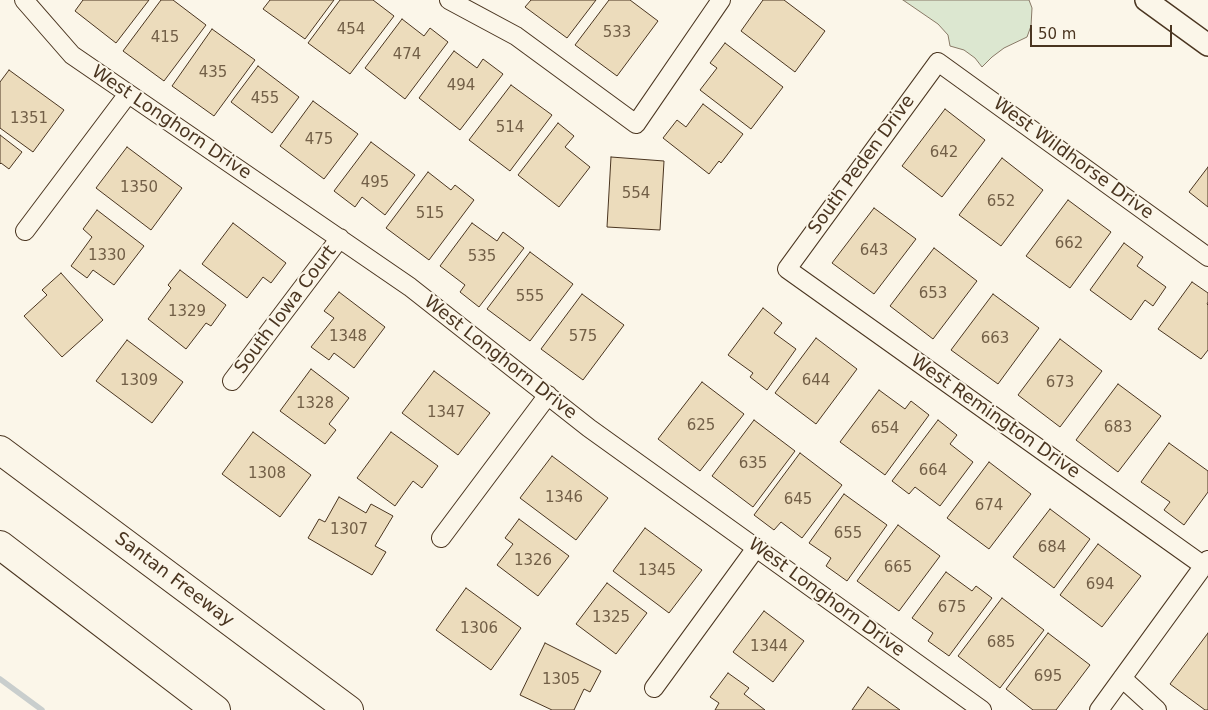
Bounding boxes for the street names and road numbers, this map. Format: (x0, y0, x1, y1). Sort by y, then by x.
street label: West Longhorn Drive (87, 61, 255, 185)
street label: South Peden Drive (804, 91, 920, 239)
street label: West Wildhorse Drive (989, 94, 1157, 224)
street label: South Iowa Court (231, 241, 341, 379)
street label: West Longhorn Drive (419, 292, 581, 424)
street label: West Remington Drive (906, 350, 1084, 484)
street label: Santan Freeway (110, 528, 238, 632)
street label: West Longhorn Drive (744, 534, 908, 662)

